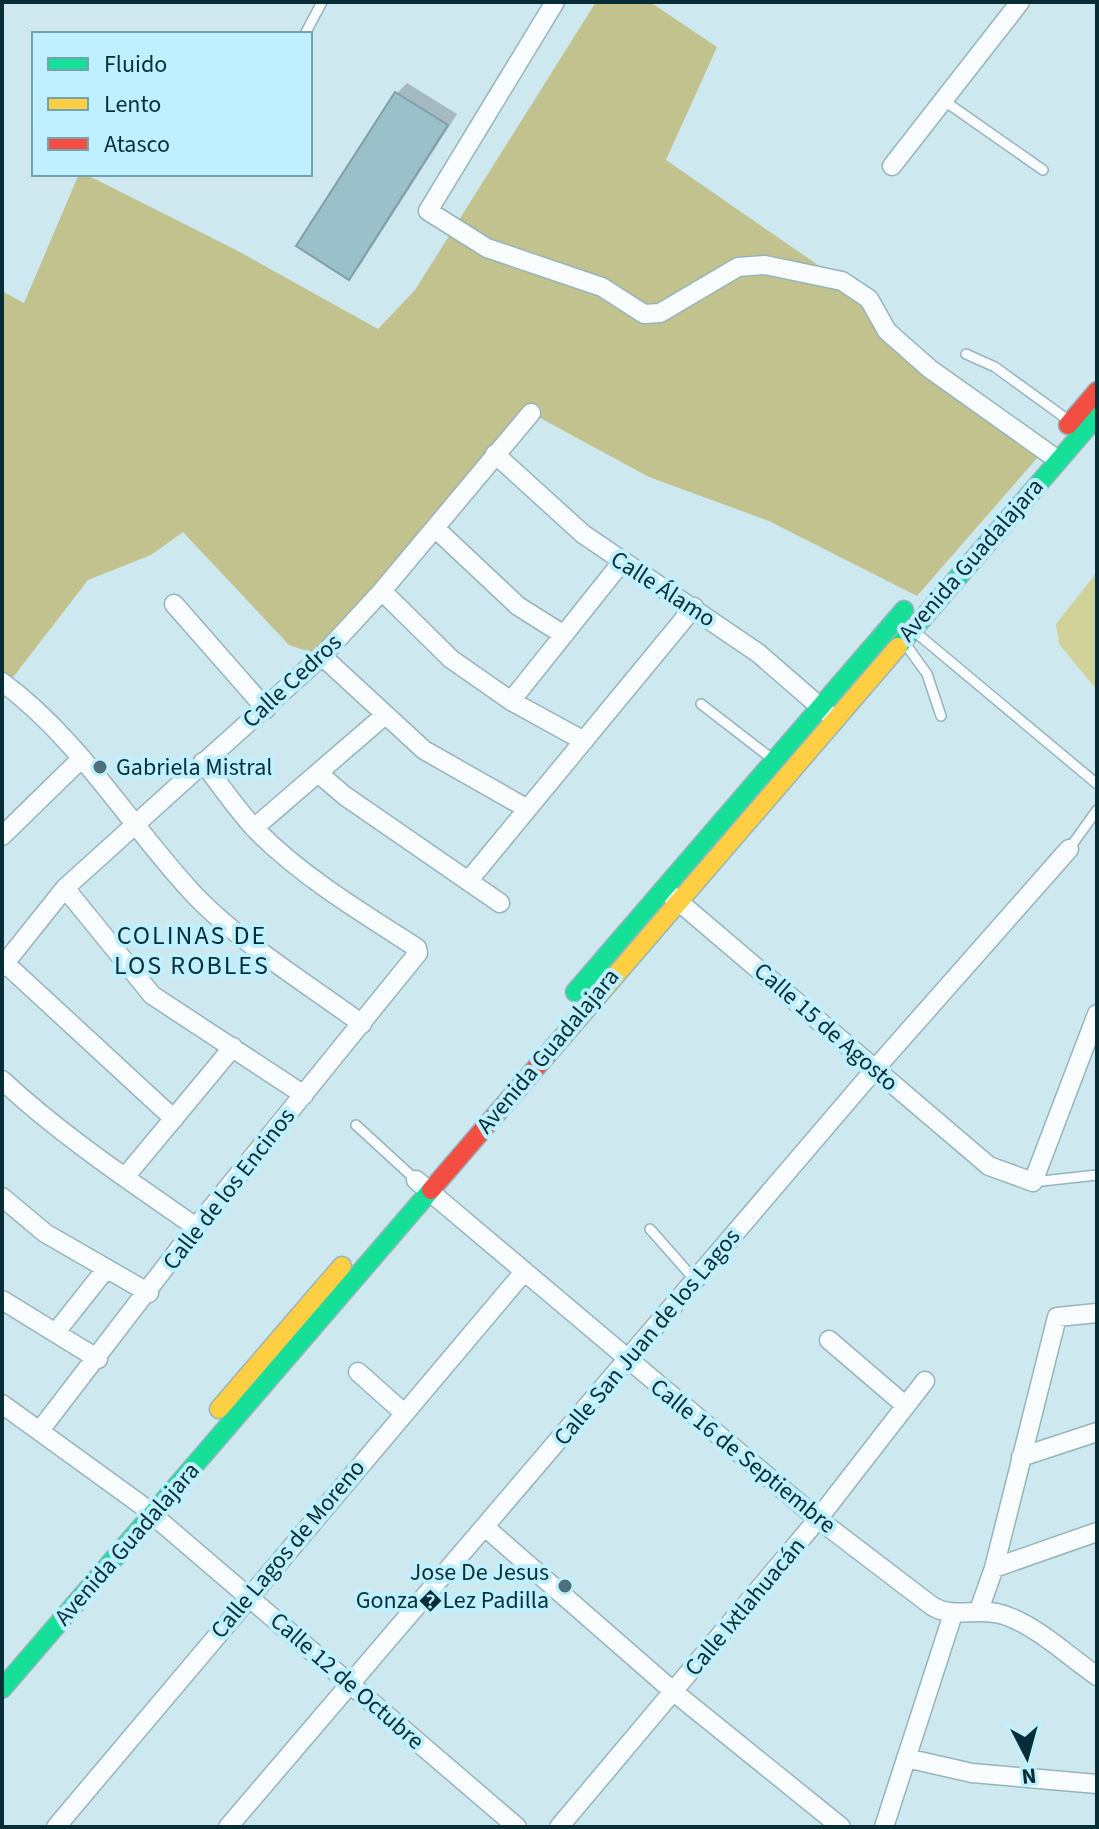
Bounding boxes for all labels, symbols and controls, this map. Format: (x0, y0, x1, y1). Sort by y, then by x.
legend (32, 32, 312, 176)
text: Fluido (104, 47, 167, 82)
text: Lento (104, 87, 161, 122)
text: Atasco (104, 127, 170, 162)
street label: Avenida Guadalajara (890, 471, 1052, 649)
street label: Calle Álamo (604, 542, 722, 636)
street label: Calle Cedros (234, 626, 350, 736)
place label: Gabriela Mistral (116, 750, 272, 785)
marker: Gabriela Mistral (91, 758, 109, 776)
district label: COLINAS DE LOS ROBLES (114, 917, 270, 984)
street label: Calle 15 de Agosto (746, 954, 906, 1100)
street label: Avenida Guadalajara (468, 961, 628, 1141)
street label: Calle de los Encinos (154, 1100, 304, 1278)
street label: Calle San Juan de los Lagos (545, 1221, 749, 1453)
street label: Calle 16 de Septiembre (643, 1370, 843, 1542)
street label: Calle Lagos de Moreno (202, 1452, 374, 1646)
street label: Avenida Guadalajara (46, 1455, 208, 1633)
street label: Calle Ixtlahuacán (676, 1530, 814, 1684)
place label: Jose De Jesus Gonza�Lez Padilla (356, 1555, 549, 1618)
marker: Jose De Jesus Gonza�Lez Padilla (556, 1577, 574, 1595)
street label: Calle 12 de Octubre (262, 1604, 432, 1758)
north arrow (987, 1717, 1067, 1797)
text: N (1020, 1759, 1038, 1793)

